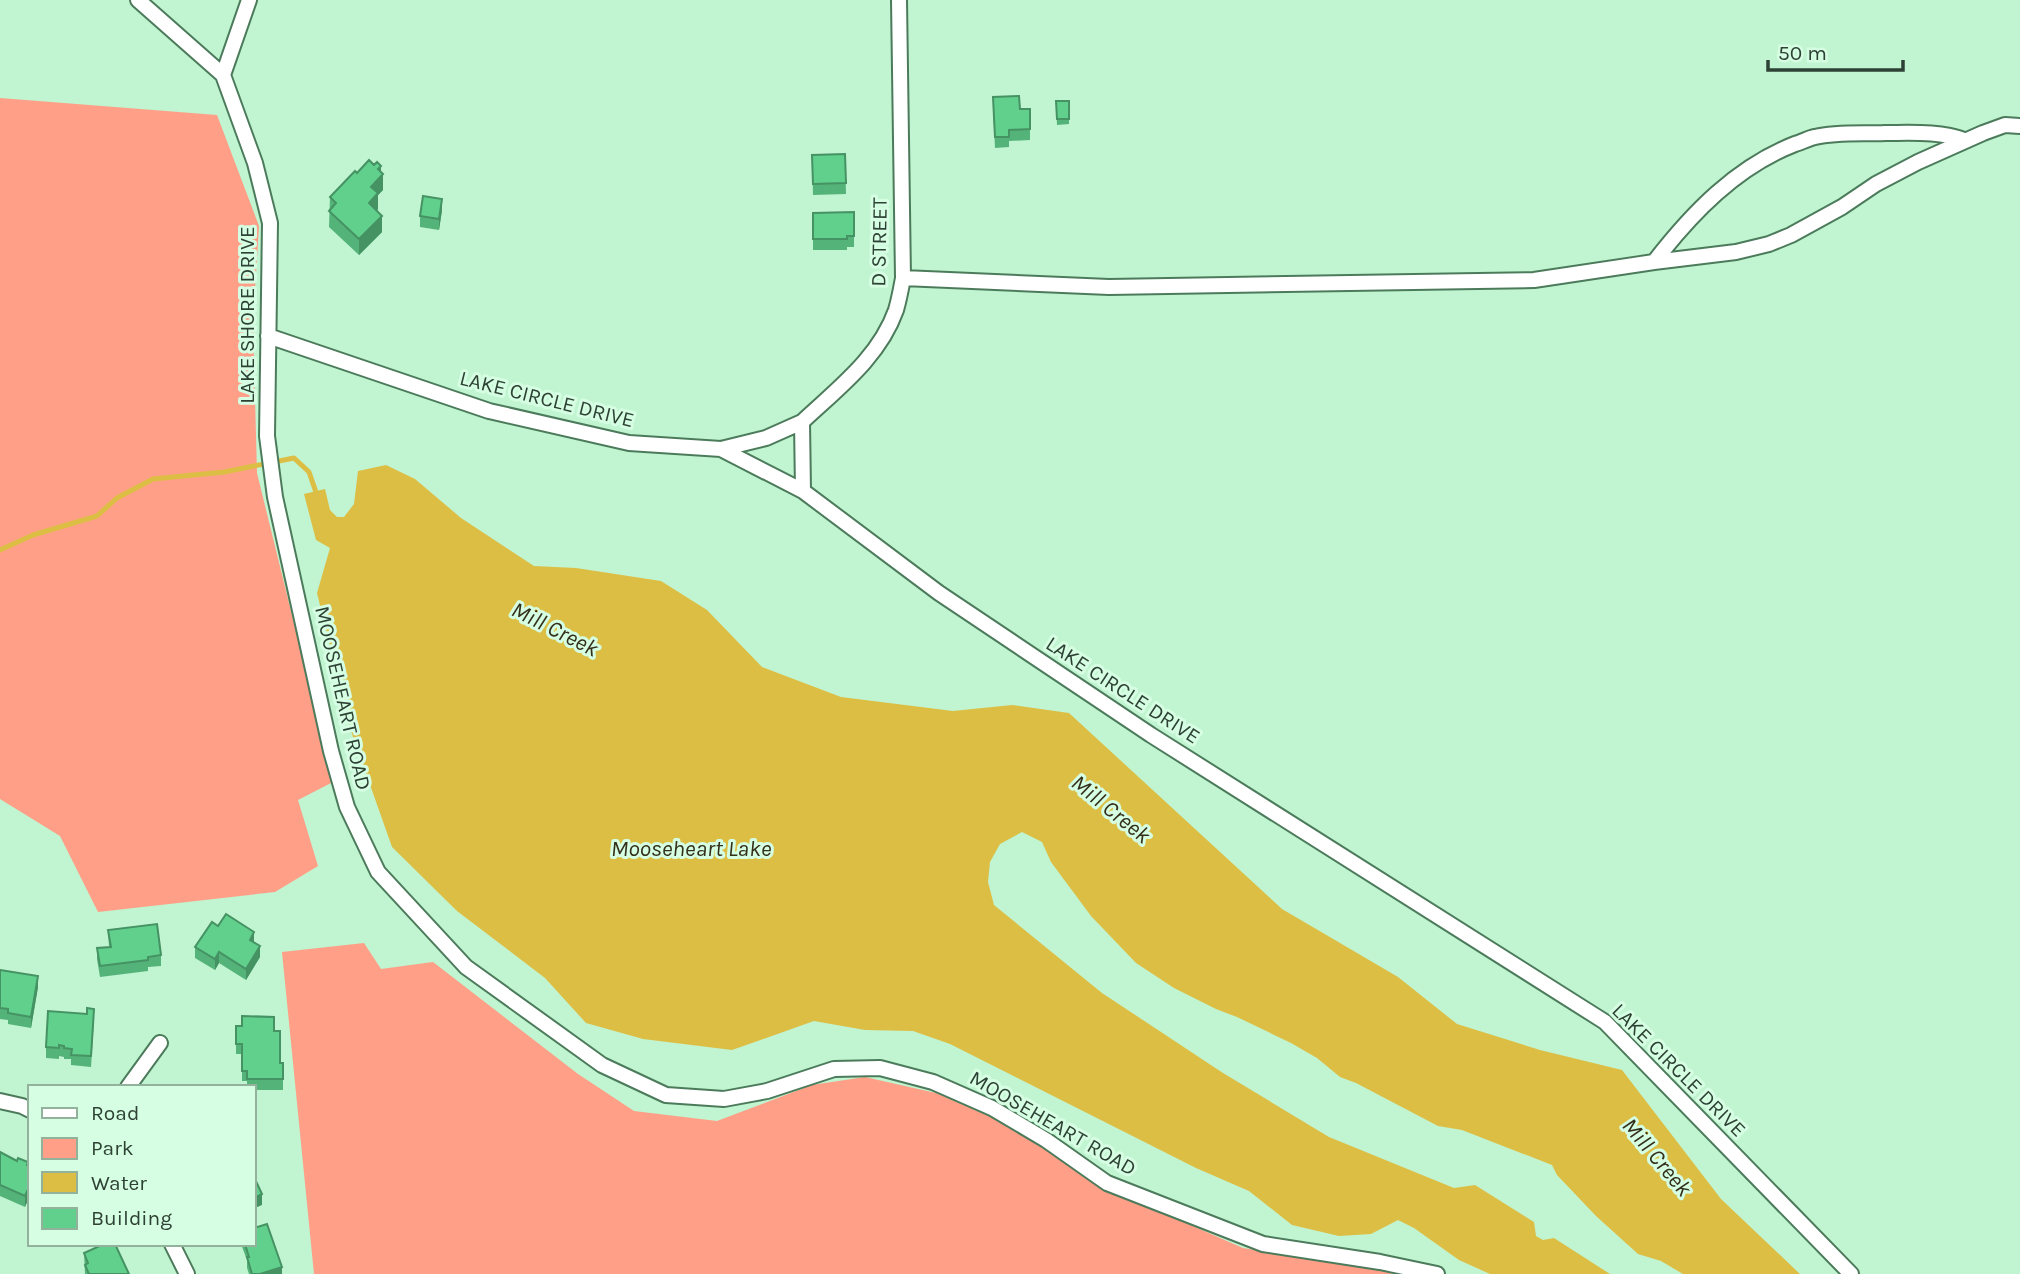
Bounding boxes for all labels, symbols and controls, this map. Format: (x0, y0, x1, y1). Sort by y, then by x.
scale bar (1768, 28, 1903, 72)
text: 50 m (1778, 41, 1827, 65)
street label: D STREET (866, 197, 892, 287)
street label: LAKE SHORE DRIVE (235, 226, 259, 404)
street label: LAKE CIRCLE DRIVE (457, 366, 637, 432)
water label: Mill Creek (507, 596, 603, 662)
street label: MOOSEHEART ROAD (310, 604, 376, 792)
street label: LAKE CIRCLE DRIVE (1042, 631, 1204, 749)
water label: Mill Creek (1066, 769, 1156, 849)
water label: Mooseheart Lake (611, 835, 772, 862)
street label: LAKE CIRCLE DRIVE (1607, 998, 1751, 1142)
street label: MOOSEHEART ROAD (966, 1066, 1140, 1180)
legend (28, 1085, 256, 1246)
text: Road (91, 1101, 139, 1125)
water label: Mill Creek (1617, 1112, 1698, 1202)
text: Park (91, 1136, 134, 1160)
text: Water (91, 1171, 147, 1195)
text: Building (91, 1206, 172, 1230)

